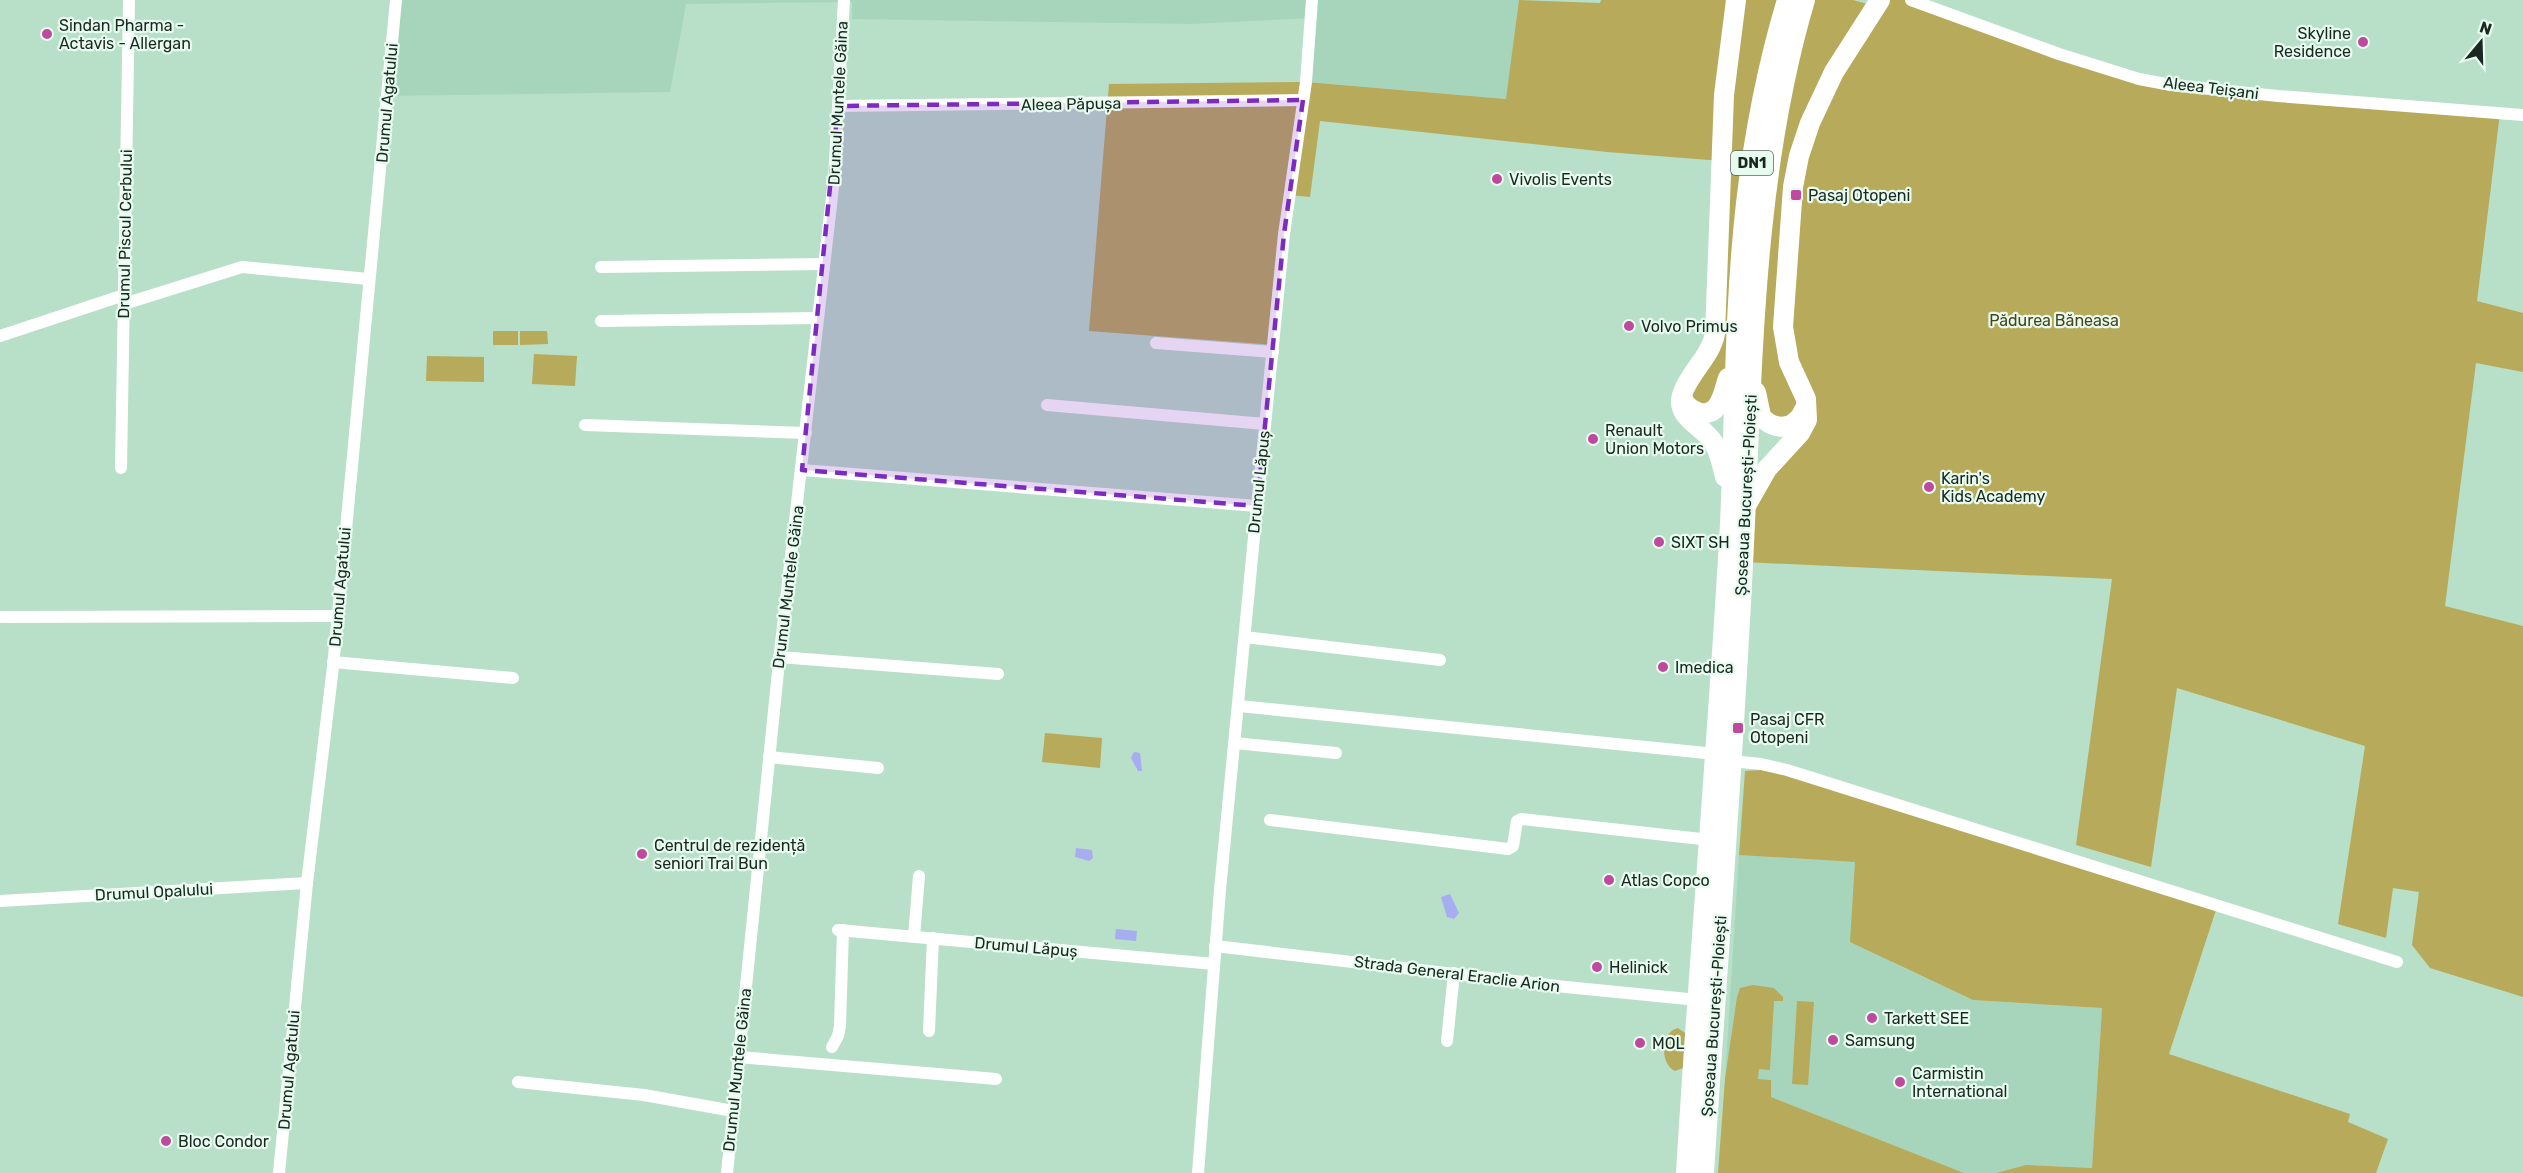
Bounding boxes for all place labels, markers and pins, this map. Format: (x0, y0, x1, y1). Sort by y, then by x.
place label: Sindan Pharma - Actavis - Allergan (59, 16, 191, 53)
place label: Skyline Residence (2274, 24, 2351, 61)
marker: Sindan Pharma - Actavis - Allergan (40, 27, 54, 41)
marker: Skyline Residence (2356, 35, 2370, 49)
place label: Vivolis Events (1509, 170, 1612, 189)
marker: Vivolis Events (1490, 172, 1504, 186)
place label: Pasaj Otopeni (1808, 186, 1910, 205)
marker: Pasaj Otopeni (1789, 188, 1803, 202)
place label: Volvo Primus (1641, 317, 1738, 336)
marker: Volvo Primus (1622, 319, 1636, 333)
place label: Renault Union Motors (1605, 421, 1704, 458)
marker: Renault Union Motors (1586, 432, 1600, 446)
place label: Karin's Kids Academy (1941, 469, 2045, 506)
marker: Karin's Kids Academy (1922, 480, 1936, 494)
place label: SIXT SH (1671, 533, 1730, 552)
marker: SIXT SH (1652, 535, 1666, 549)
place label: Imedica (1675, 658, 1734, 677)
marker: Imedica (1656, 660, 1670, 674)
place label: Pasaj CFR Otopeni (1750, 710, 1825, 747)
marker: Pasaj CFR Otopeni (1731, 721, 1745, 735)
place label: Centrul de rezidență seniori Trai Bun (654, 836, 805, 873)
marker: Centrul de rezidență seniori Trai Bun (635, 847, 649, 861)
place label: Atlas Copco (1621, 871, 1710, 890)
marker: Atlas Copco (1602, 873, 1616, 887)
place label: Helinick (1609, 958, 1669, 977)
marker: Helinick (1590, 960, 1604, 974)
place label: Tarkett SEE (1884, 1009, 1969, 1028)
marker: Tarkett SEE (1865, 1011, 1879, 1025)
place label: Samsung (1845, 1031, 1915, 1050)
marker: Samsung (1826, 1033, 1840, 1047)
place label: MOL (1652, 1034, 1685, 1053)
marker: MOL (1633, 1036, 1647, 1050)
place label: Carmistin International (1912, 1064, 2007, 1101)
marker: Carmistin International (1893, 1075, 1907, 1089)
place label: Bloc Condor (178, 1132, 269, 1151)
marker: Bloc Condor (159, 1134, 173, 1148)

